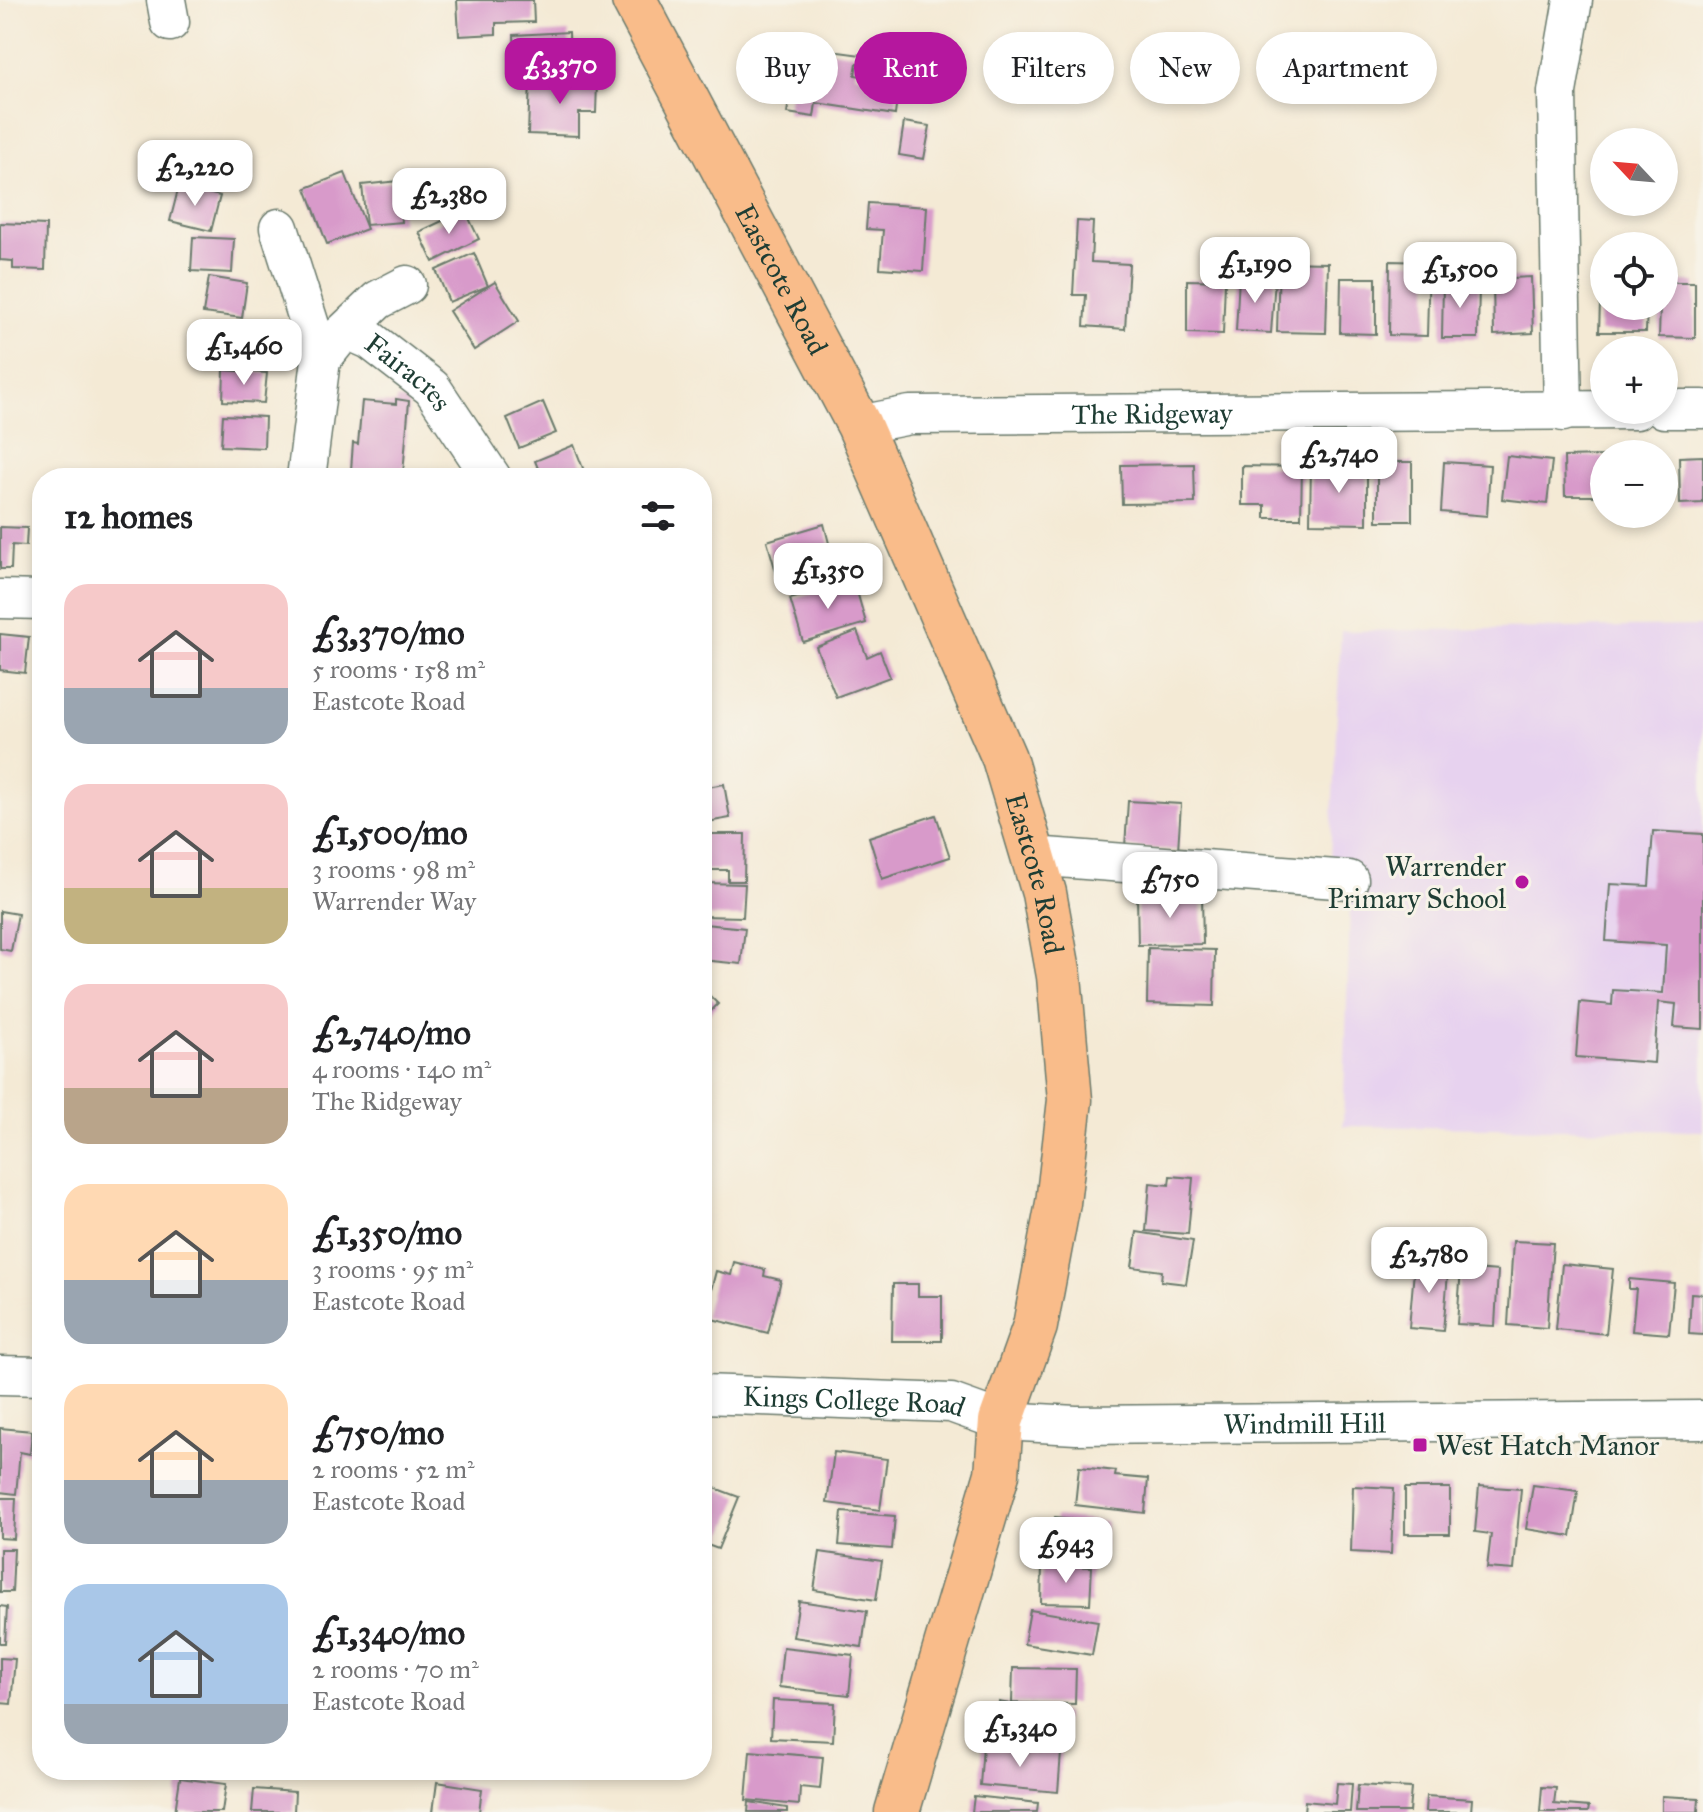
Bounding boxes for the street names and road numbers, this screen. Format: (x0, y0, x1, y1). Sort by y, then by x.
street label: Eastcote Road (728, 198, 836, 361)
street label: Fairacres (358, 325, 460, 417)
street label: The Ridgeway (1071, 395, 1234, 431)
street label: Eastcote Road (998, 789, 1072, 957)
street label: Kings College Road (742, 1378, 970, 1424)
street label: Windmill Hill (1223, 1405, 1387, 1441)

